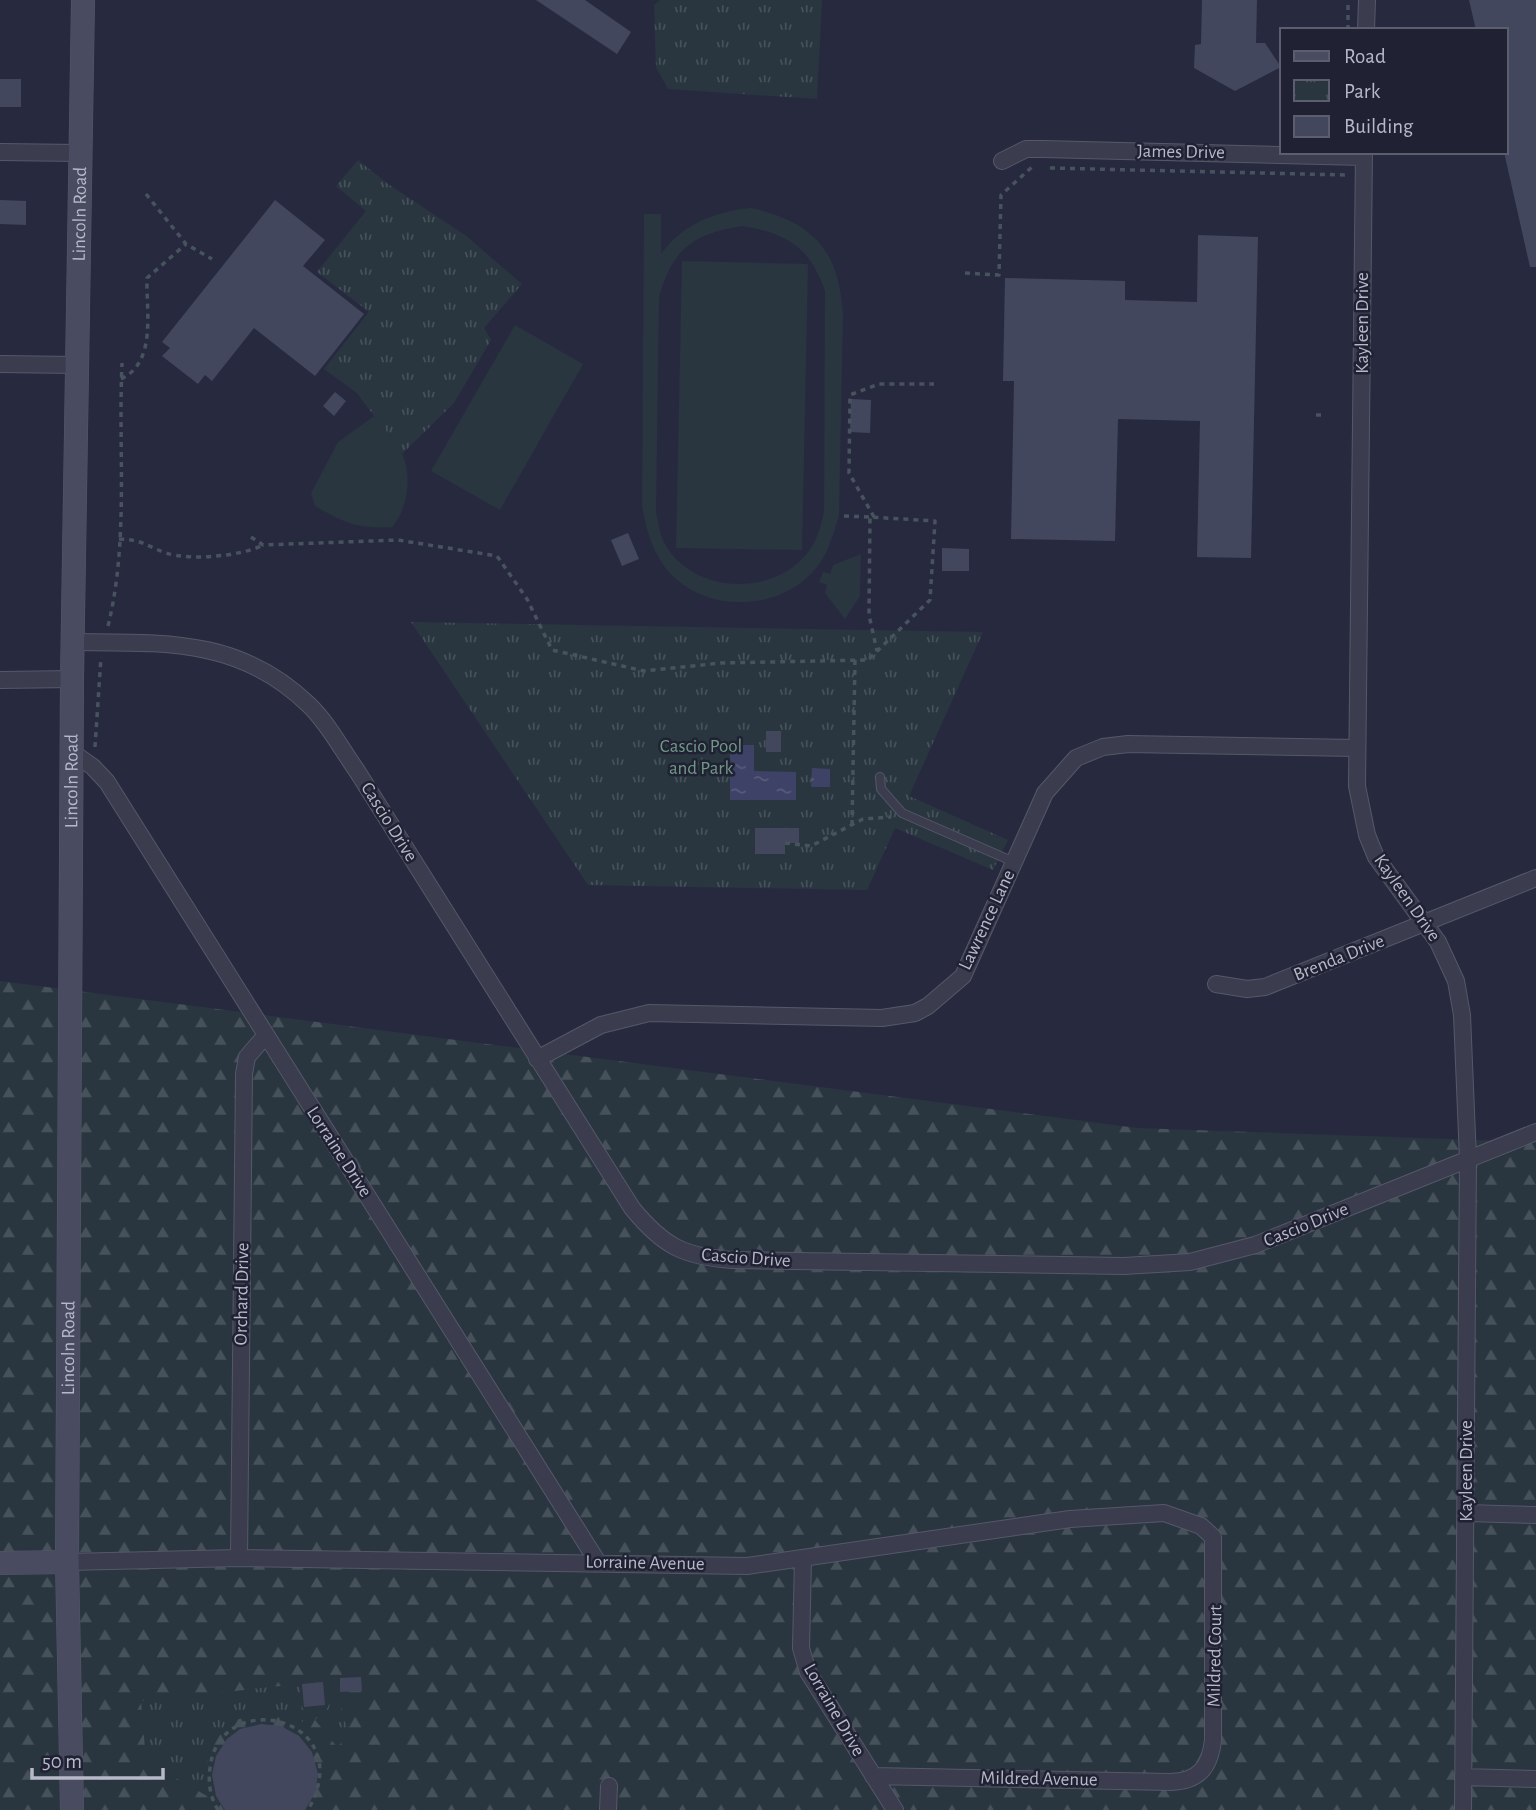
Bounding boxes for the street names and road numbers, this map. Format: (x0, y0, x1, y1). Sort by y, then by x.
street label: James Drive (1137, 142, 1225, 162)
street label: Lincoln Road (69, 167, 90, 262)
street label: Kayleen Drive (1353, 272, 1372, 374)
street label: Lincoln Road (62, 734, 81, 828)
street label: Cascio Drive (357, 779, 421, 865)
street label: Kayleen Drive (1370, 851, 1444, 945)
street label: Lawrence Lane (956, 867, 1018, 973)
street label: Brenda Drive (1291, 931, 1387, 985)
street label: Lorraine Drive (303, 1103, 375, 1201)
street label: Cascio Drive (1261, 1199, 1351, 1251)
street label: Orchard Drive (232, 1243, 252, 1345)
street label: Cascio Drive (701, 1245, 791, 1271)
street label: Lincoln Road (58, 1301, 78, 1395)
street label: Kayleen Drive (1457, 1420, 1476, 1522)
street label: Lorraine Avenue (585, 1552, 705, 1574)
street label: Mildred Court (1205, 1605, 1225, 1707)
street label: Lorraine Drive (800, 1660, 868, 1760)
street label: Mildred Avenue (980, 1768, 1098, 1790)

